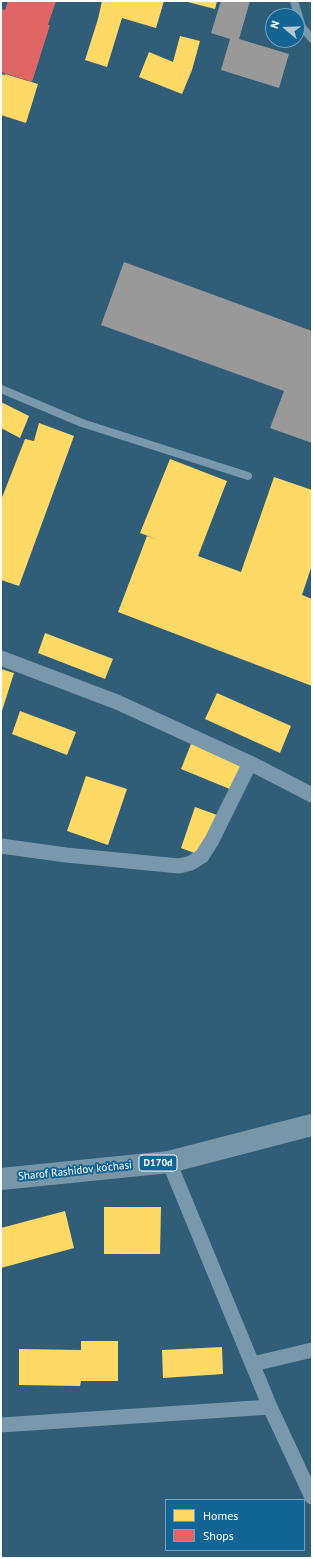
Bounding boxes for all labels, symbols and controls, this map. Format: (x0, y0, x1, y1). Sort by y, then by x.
north arrow (265, 8, 305, 48)
text: N (267, 19, 282, 30)
road number: D170d (139, 1155, 177, 1171)
street label: Sharof Rashidov ko'chasi (17, 1158, 133, 1184)
legend (165, 1499, 305, 1551)
text: Homes (203, 1508, 238, 1523)
text: Shops (203, 1528, 234, 1543)

